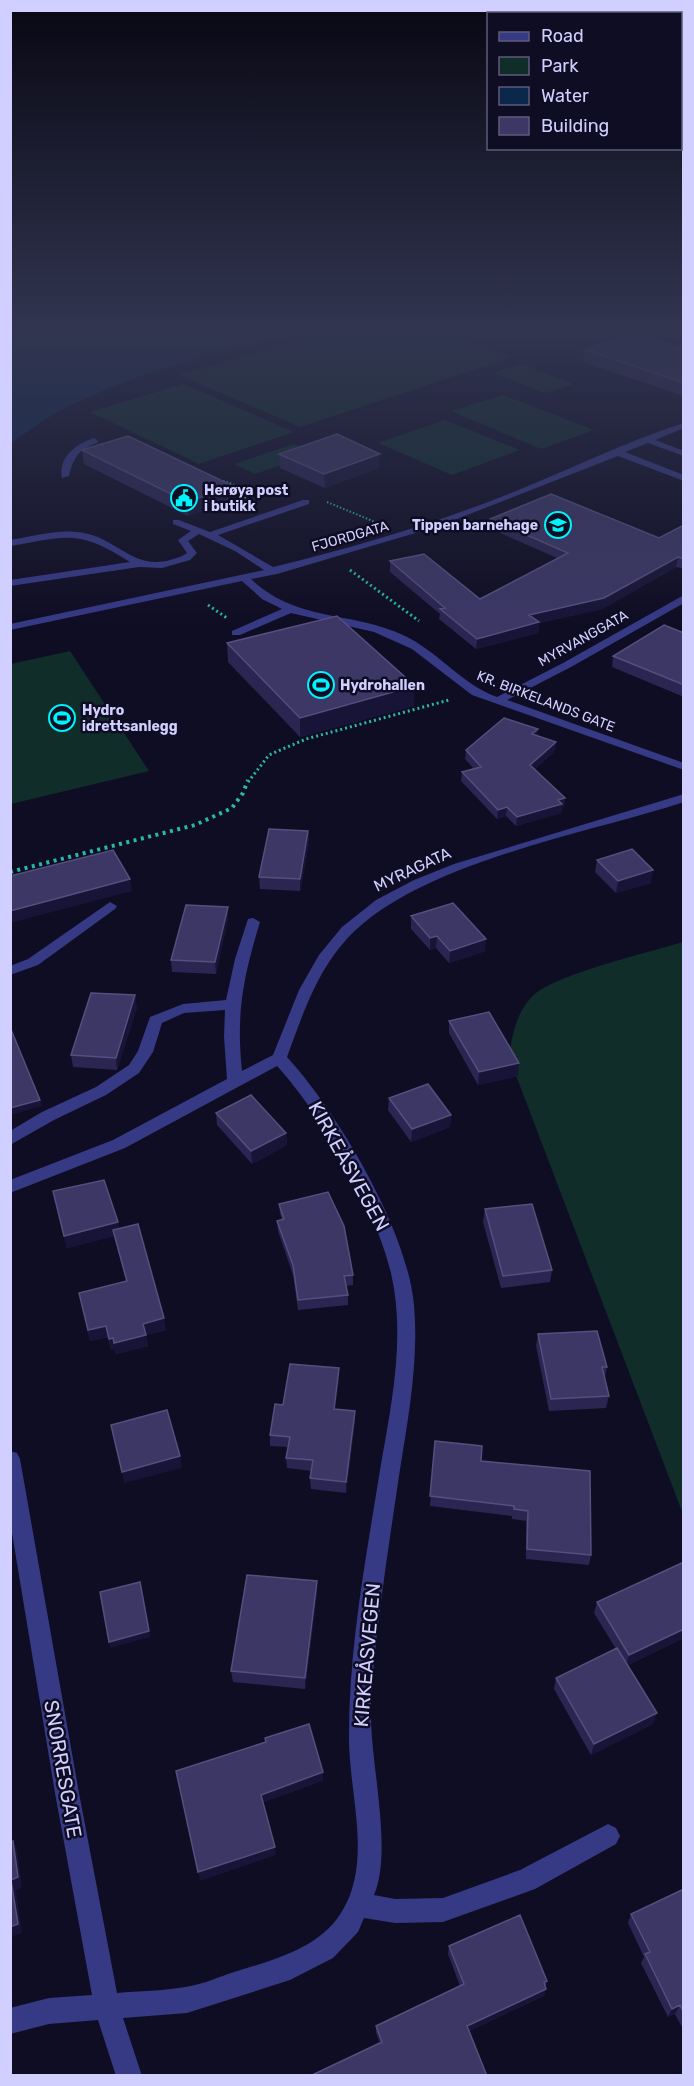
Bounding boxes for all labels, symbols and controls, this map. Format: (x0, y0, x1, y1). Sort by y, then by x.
legend (487, 12, 682, 150)
text: Road (541, 25, 584, 47)
text: Park (541, 55, 579, 77)
text: Water (541, 85, 589, 107)
text: Building (541, 115, 609, 137)
place label: Herøya post i butikk (204, 482, 289, 515)
public building icon: Herøya post i butikk (169, 483, 199, 513)
school or university icon: Tippen barnehage (543, 510, 573, 540)
street label: FJORDGATA (310, 517, 391, 556)
place label: Tippen barnehage (412, 517, 538, 534)
street label: MYRVANGGATA (535, 606, 632, 670)
street label: KR. BIRKELANDS GATE (474, 667, 617, 736)
sports icon: Hydrohallen (306, 670, 336, 700)
place label: Hydrohallen (340, 677, 425, 694)
place label: Hydro idrettsanlegg (82, 702, 178, 735)
sports icon: Hydro idrettsanlegg (47, 703, 77, 733)
street label: MYRAGATA (371, 843, 454, 896)
street label: KIRKEÅSVEGEN (303, 1097, 395, 1235)
street label: KIRKEÅSVEGEN (349, 1582, 385, 1728)
street label: SNORRESGATE (39, 1698, 87, 1840)

